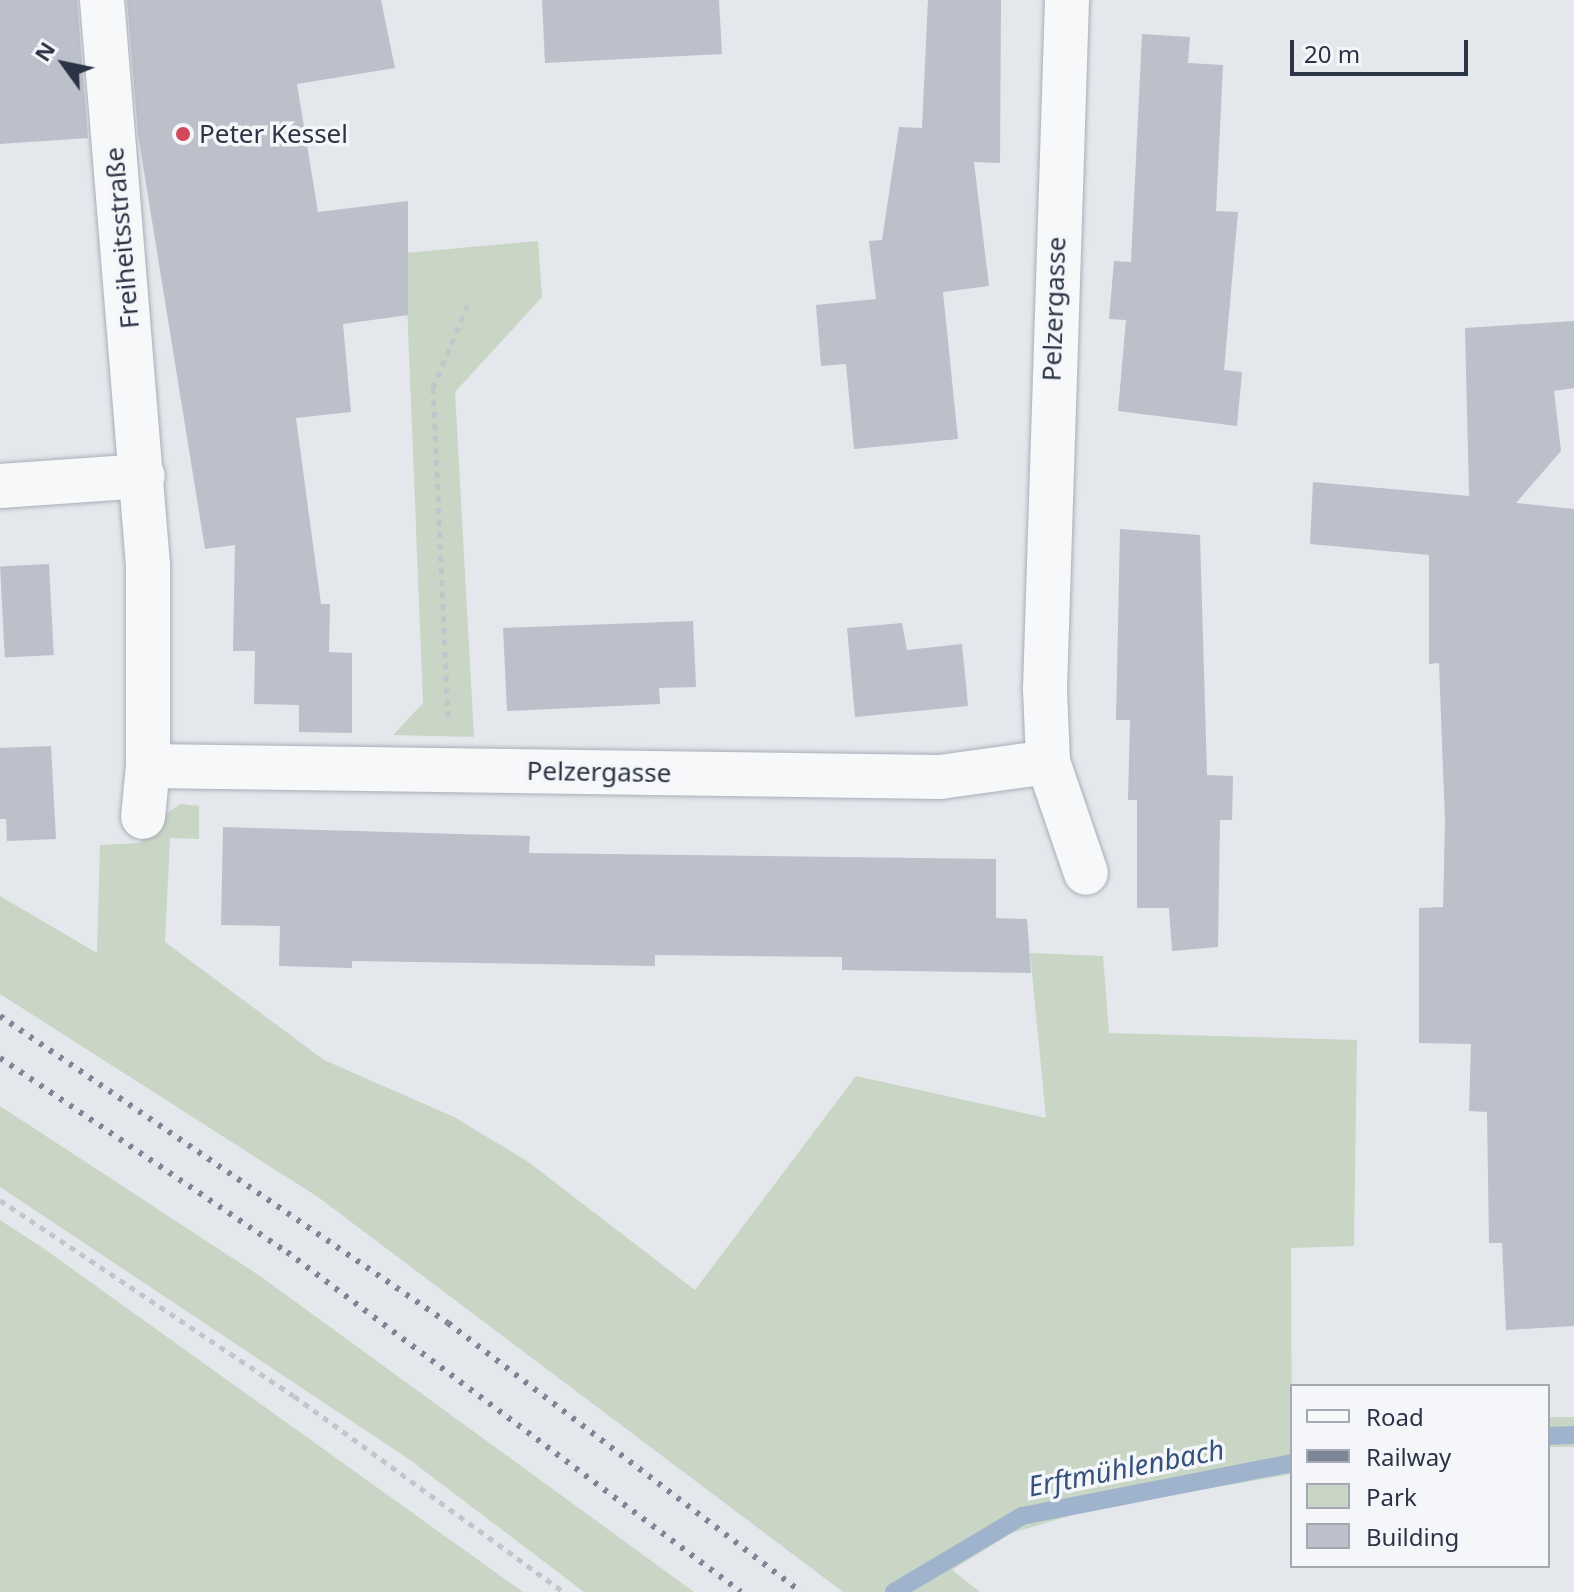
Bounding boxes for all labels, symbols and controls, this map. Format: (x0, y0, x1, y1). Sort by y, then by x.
north arrow (24, 24, 104, 104)
scale bar (1294, 24, 1472, 74)
text: N (26, 35, 61, 67)
text: 20 m (1304, 37, 1360, 70)
place label: Peter Kessel (199, 118, 348, 150)
marker: Peter Kessel (174, 125, 192, 143)
street label: Freiheitsstraße (99, 146, 145, 330)
street label: Pelzergasse (1036, 236, 1072, 382)
street label: Pelzergasse (526, 755, 672, 789)
legend (1290, 1384, 1550, 1568)
text: Road (1366, 1400, 1424, 1433)
water label: Erftmühlenbach (1025, 1432, 1227, 1502)
text: Railway (1366, 1440, 1451, 1473)
text: Park (1366, 1480, 1417, 1513)
text: Building (1366, 1520, 1459, 1553)

